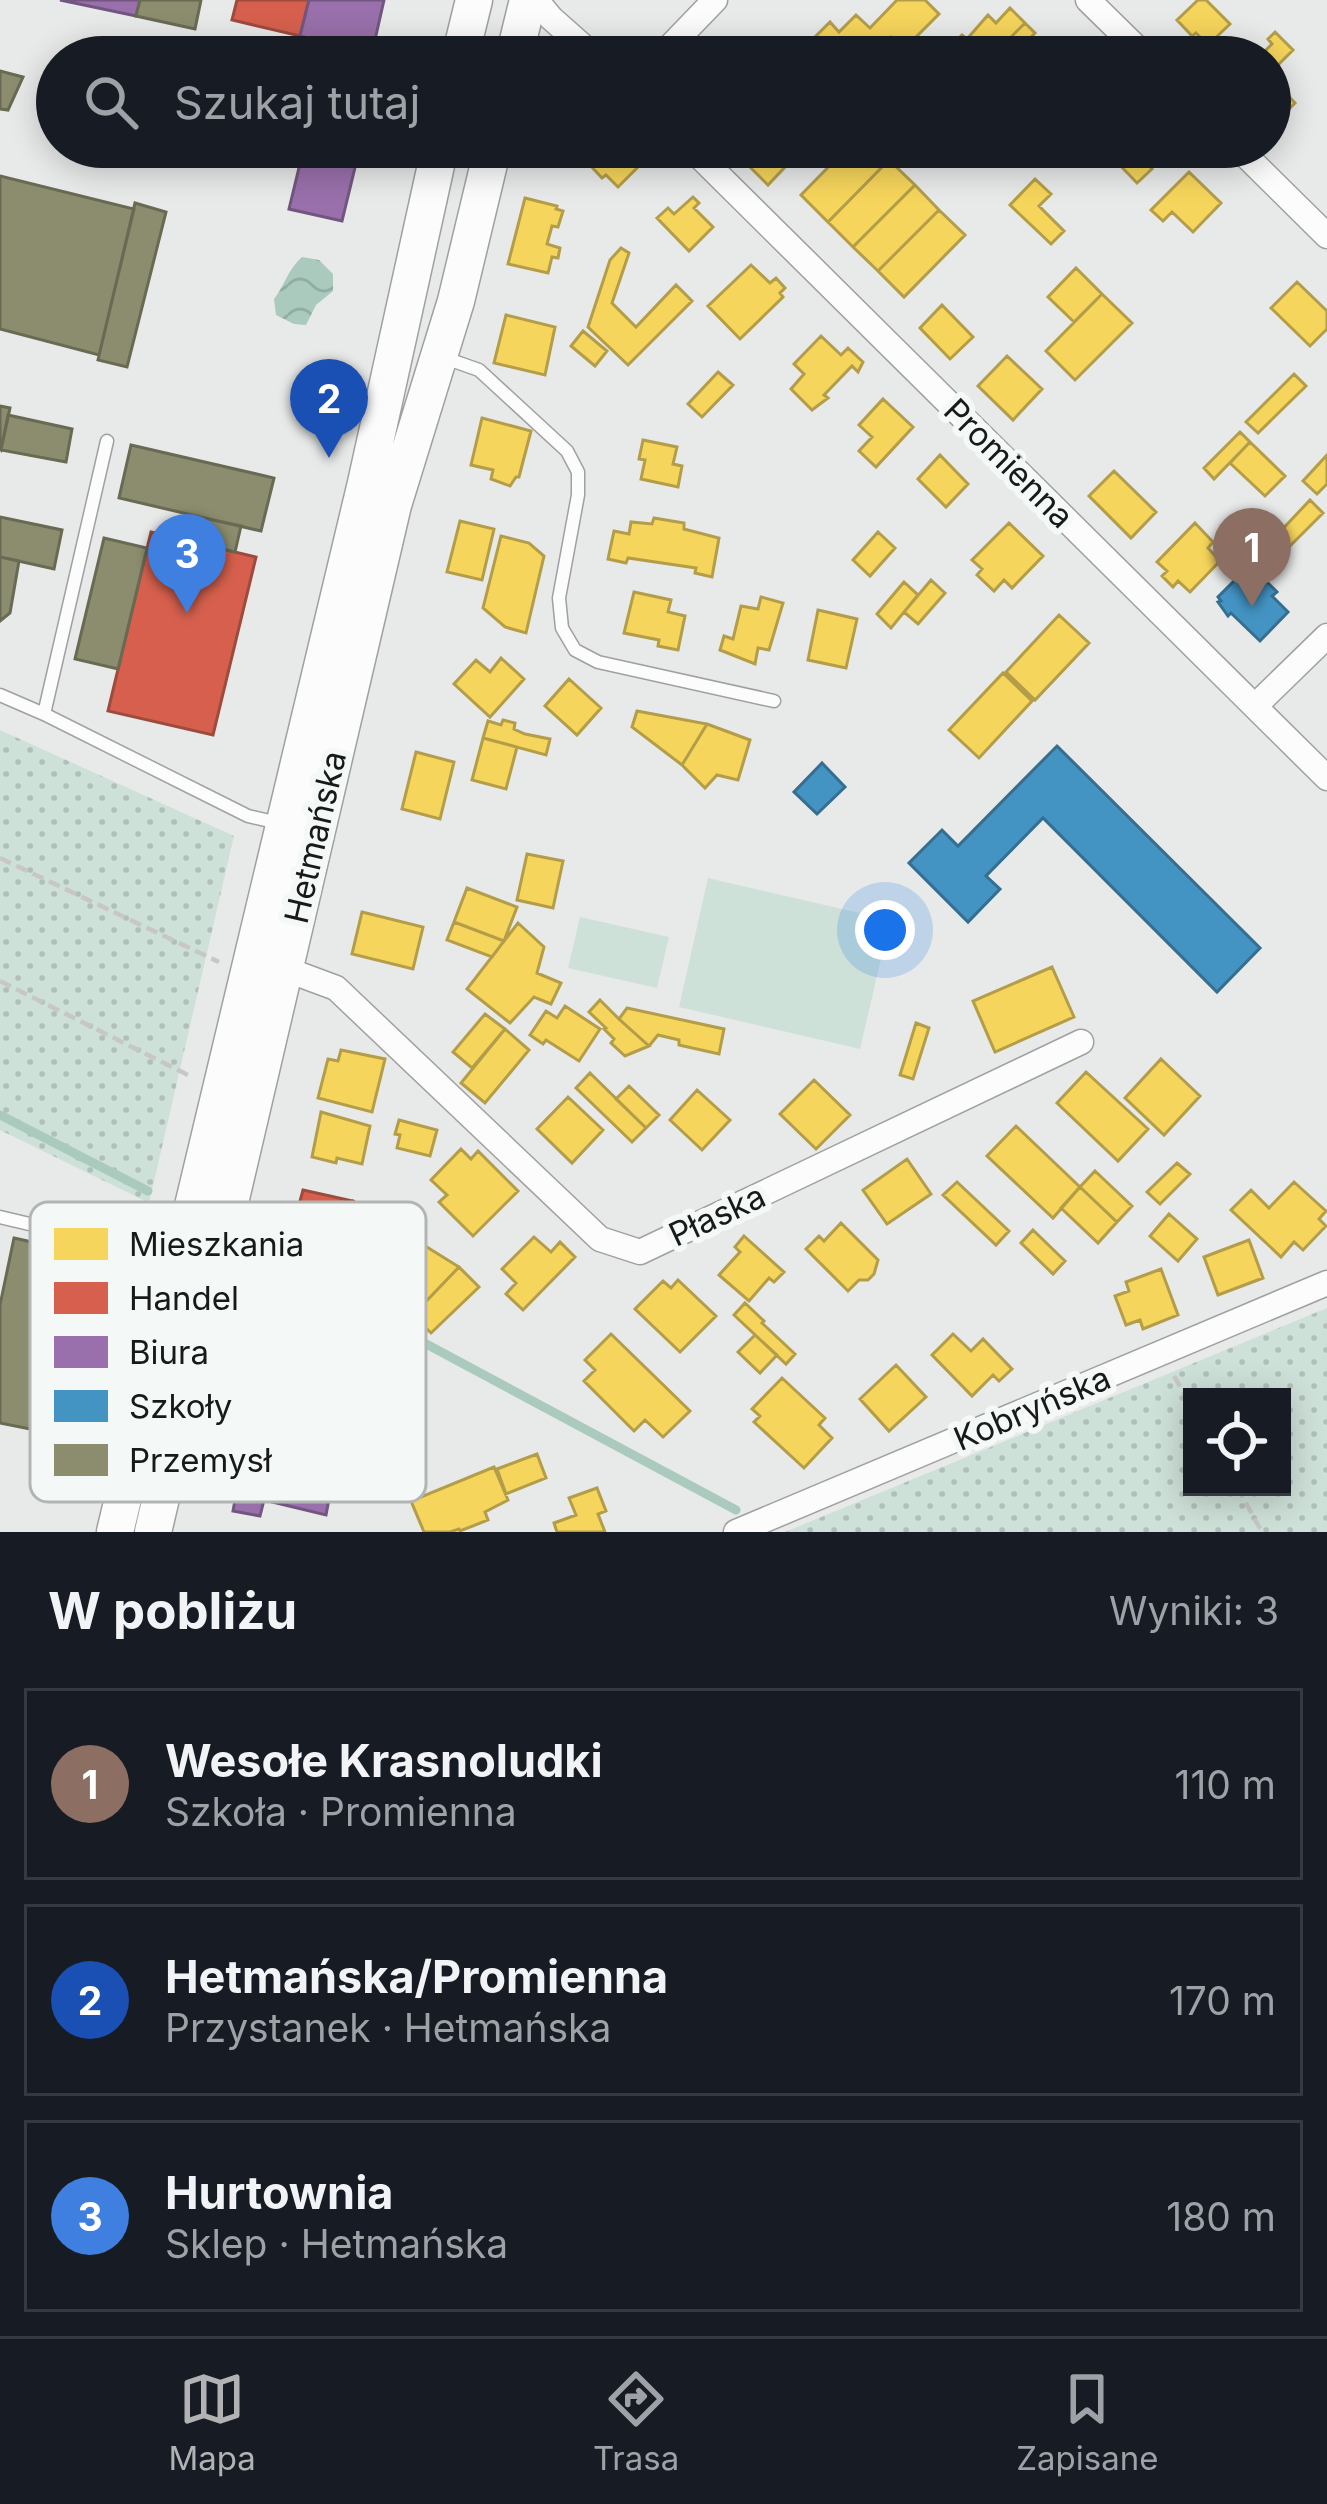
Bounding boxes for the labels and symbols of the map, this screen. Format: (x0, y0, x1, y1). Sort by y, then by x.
pin: 2 (290, 359, 368, 458)
street label: Promienna (936, 390, 1082, 536)
pin: 1 (1213, 508, 1291, 607)
pin: 3 (148, 514, 226, 613)
street label: Hetmańska (276, 747, 354, 927)
your location (855, 900, 915, 960)
street label: Płaska (662, 1175, 772, 1255)
legend (30, 1202, 426, 1502)
text: Mieszkania (129, 1224, 304, 1264)
text: Handel (129, 1278, 239, 1318)
text: Biura (129, 1332, 209, 1372)
street label: Kobryńska (948, 1357, 1116, 1459)
text: Szkoły (129, 1386, 232, 1426)
text: Przemysł (129, 1440, 273, 1480)

